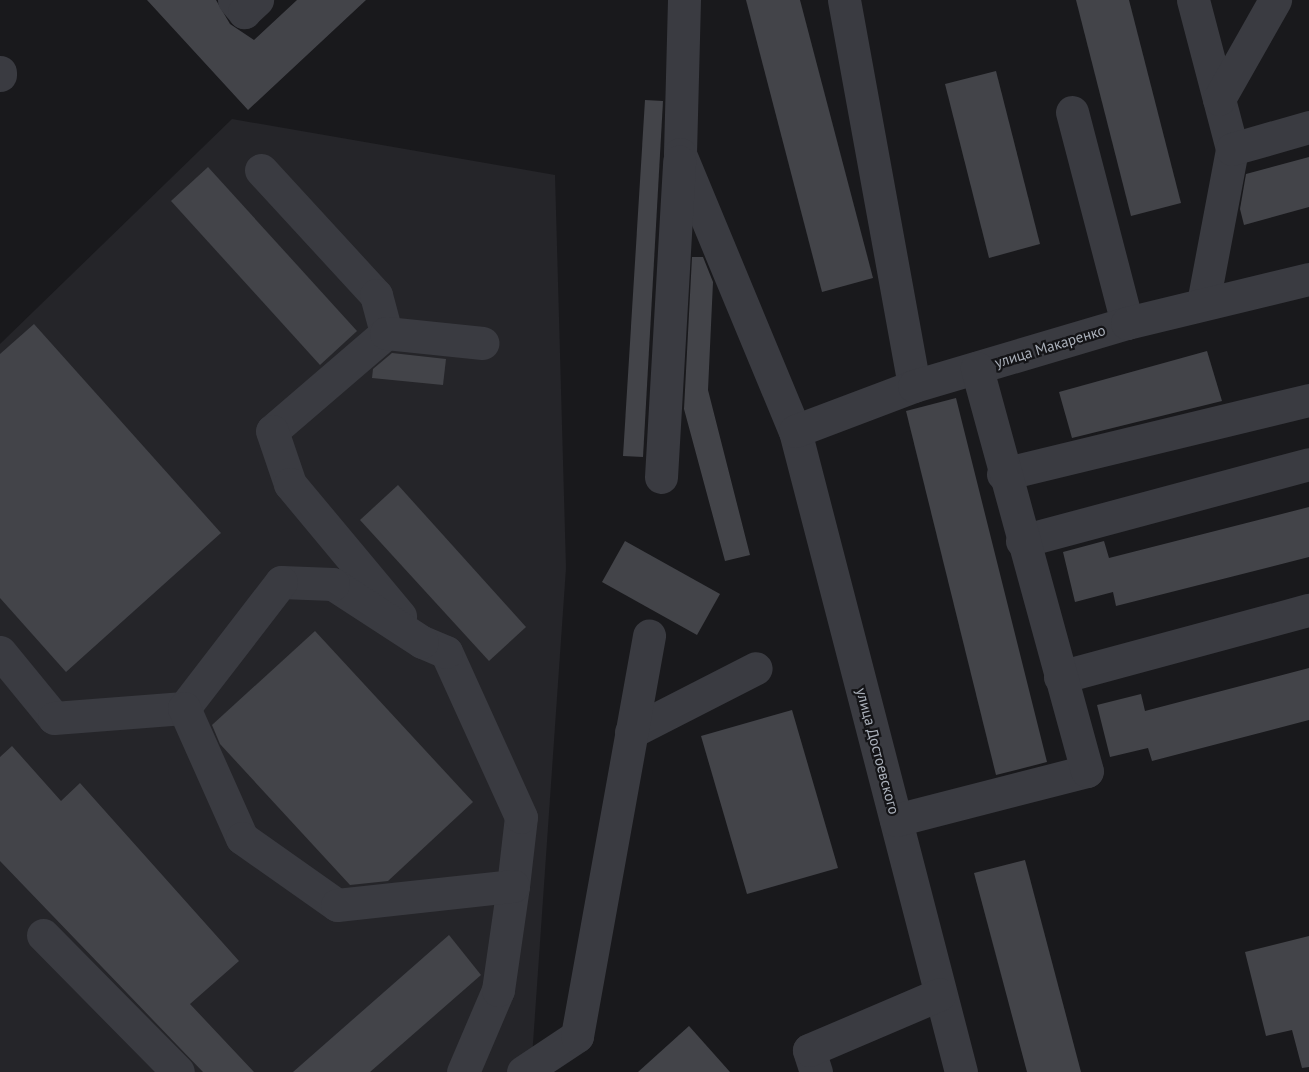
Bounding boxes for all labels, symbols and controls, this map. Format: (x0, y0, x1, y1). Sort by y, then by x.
street label: улица Макаренко (992, 321, 1108, 371)
street label: улица Достоевского (852, 686, 904, 816)

